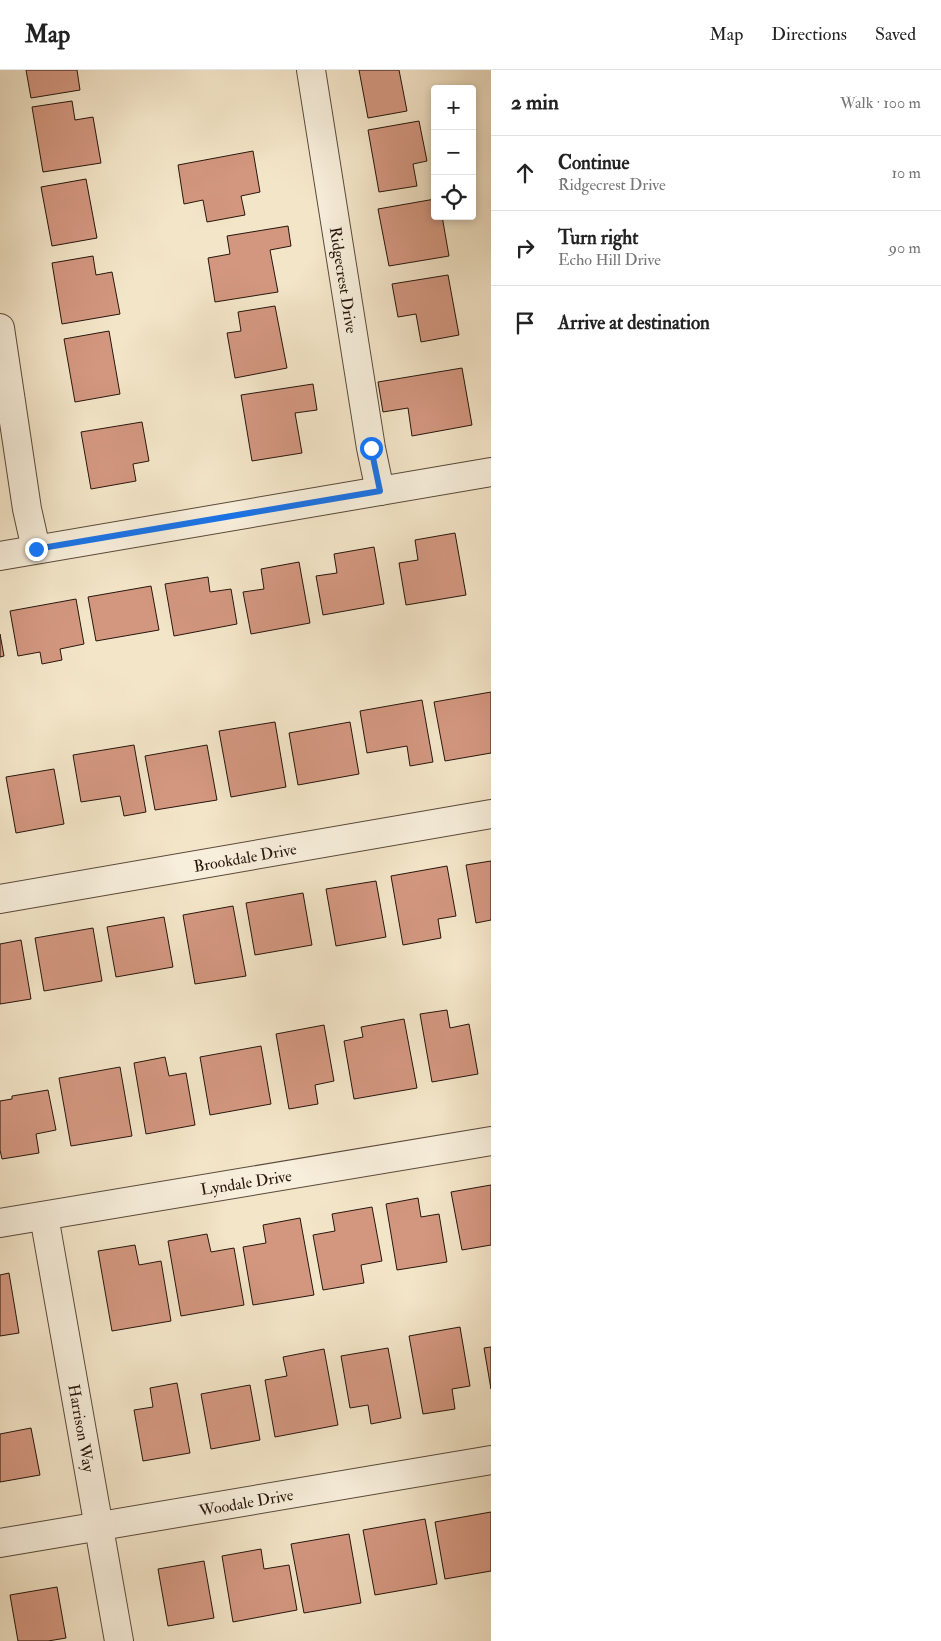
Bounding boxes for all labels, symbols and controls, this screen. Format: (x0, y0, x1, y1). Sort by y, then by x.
text: Map (25, 19, 70, 50)
text: Map (710, 23, 743, 46)
text: Directions (771, 23, 847, 46)
text: Saved (875, 23, 916, 46)
map controls (431, 85, 476, 220)
button: + (431, 85, 476, 130)
text: 2 min (511, 89, 559, 116)
text: Walk · 100 m (840, 93, 921, 113)
button: − (431, 130, 476, 175)
text: Continue (558, 151, 629, 175)
icon: ahead (511, 159, 539, 187)
text: 10 m (891, 163, 921, 183)
button: locate (431, 175, 476, 220)
text: Ridgecrest Drive (558, 175, 666, 195)
street label: Ridgecrest Drive (325, 225, 361, 335)
text: Turn right (558, 226, 638, 250)
icon: right (511, 234, 539, 262)
text: 90 m (889, 238, 921, 258)
text: Echo Hill Drive (558, 250, 661, 270)
icon: arrive (511, 309, 539, 337)
text: Arrive at destination (558, 311, 710, 335)
route start (360, 437, 383, 460)
route end (25, 538, 48, 561)
street label: Brookdale Drive (192, 839, 299, 877)
street label: Lyndale Drive (199, 1166, 293, 1200)
street label: Harrison Way (63, 1383, 99, 1475)
street label: Woodale Drive (196, 1485, 295, 1521)

